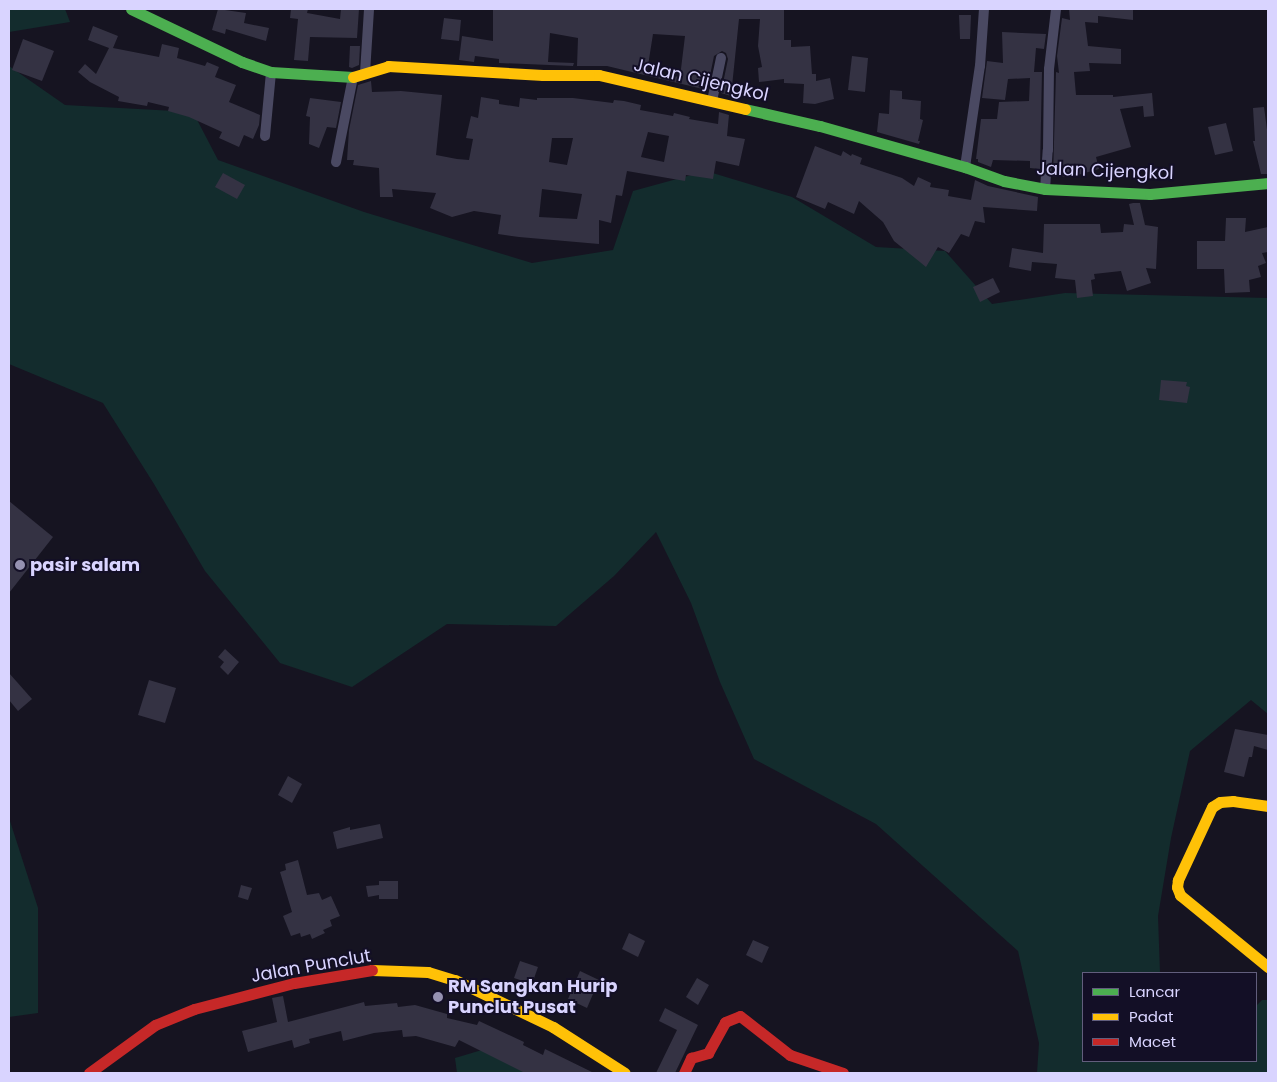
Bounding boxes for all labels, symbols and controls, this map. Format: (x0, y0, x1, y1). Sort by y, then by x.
street label: Jalan Cijengkol (632, 54, 770, 106)
street label: Jalan Cijengkol (1036, 158, 1174, 184)
place label: pasir salam (30, 554, 140, 576)
marker: pasir salam (14, 559, 26, 571)
street label: Jalan Punclut (249, 945, 373, 987)
legend (1082, 972, 1257, 1062)
place label: RM Sangkan Hurip Punclut Pusat (448, 976, 618, 1019)
text: Lancar (1129, 981, 1180, 1002)
marker: RM Sangkan Hurip Punclut Pusat (432, 991, 444, 1003)
text: Padat (1129, 1006, 1174, 1027)
text: Macet (1129, 1031, 1176, 1052)

